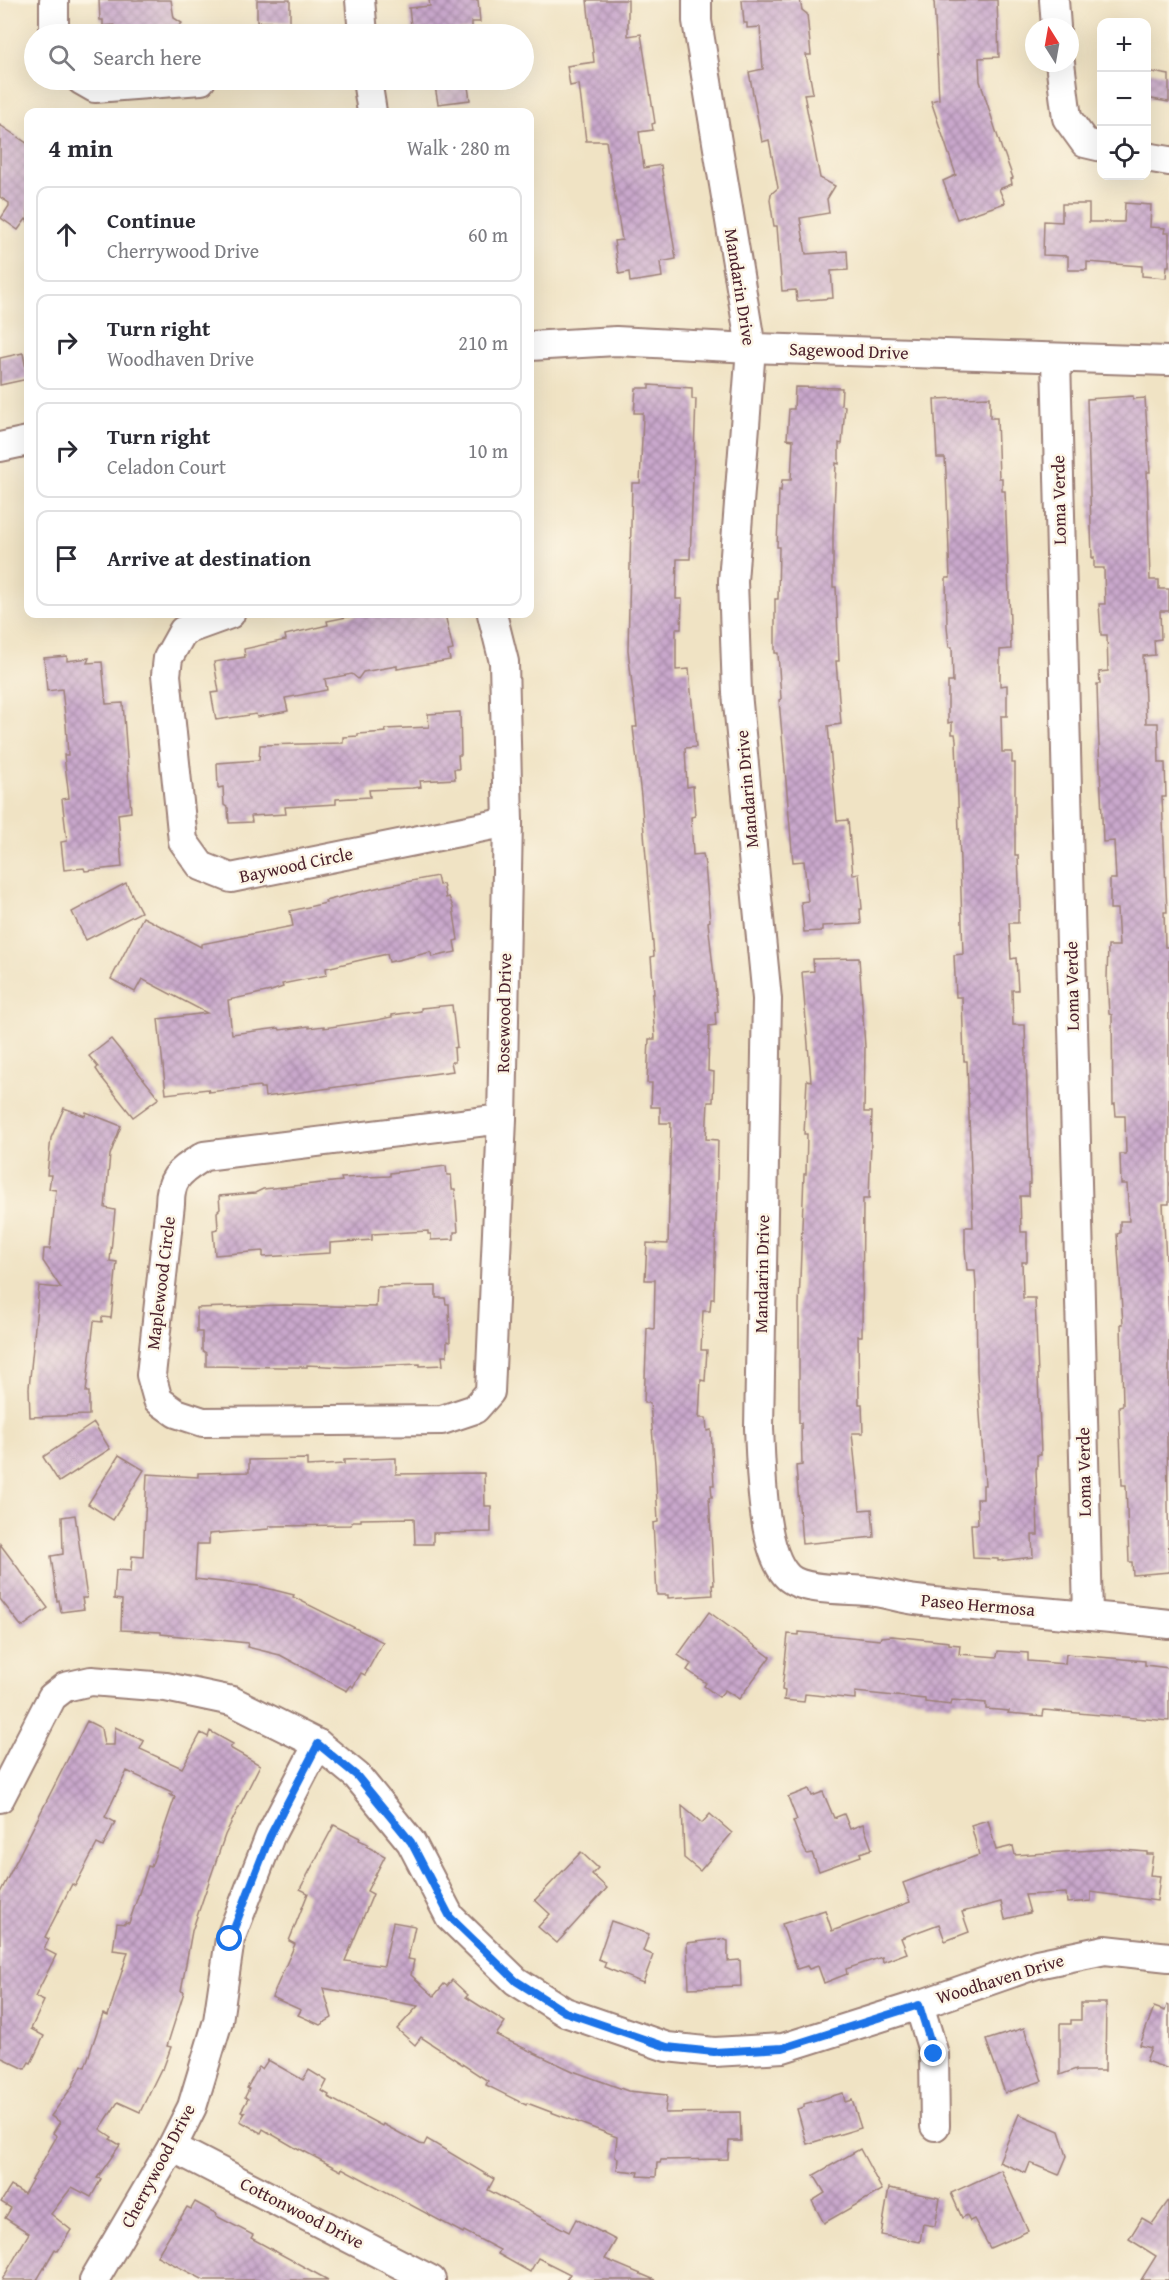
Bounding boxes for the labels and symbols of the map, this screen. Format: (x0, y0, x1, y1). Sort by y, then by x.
north arrow (1025, 18, 1079, 72)
street label: Mandarin Drive (718, 226, 763, 348)
street label: Sagewood Drive (789, 335, 909, 366)
street label: Loma Verde (1044, 455, 1073, 545)
street label: Mandarin Drive (728, 729, 765, 849)
street label: Baywood Circle (237, 839, 355, 890)
street label: Loma Verde (1057, 941, 1086, 1031)
street label: Rosewood Drive (489, 953, 518, 1073)
street label: Maplewood Circle (139, 1215, 182, 1351)
street label: Mandarin Drive (747, 1215, 776, 1333)
street label: Loma Verde (1069, 1427, 1098, 1517)
street label: Paseo Hermosa (920, 1586, 1037, 1623)
route start (216, 1925, 242, 1951)
street label: Woodhaven Drive (933, 1946, 1067, 2011)
route end (920, 2040, 946, 2066)
street label: Cherrywood Drive (113, 2099, 202, 2233)
street label: Cottonwood Drive (236, 2170, 369, 2255)

